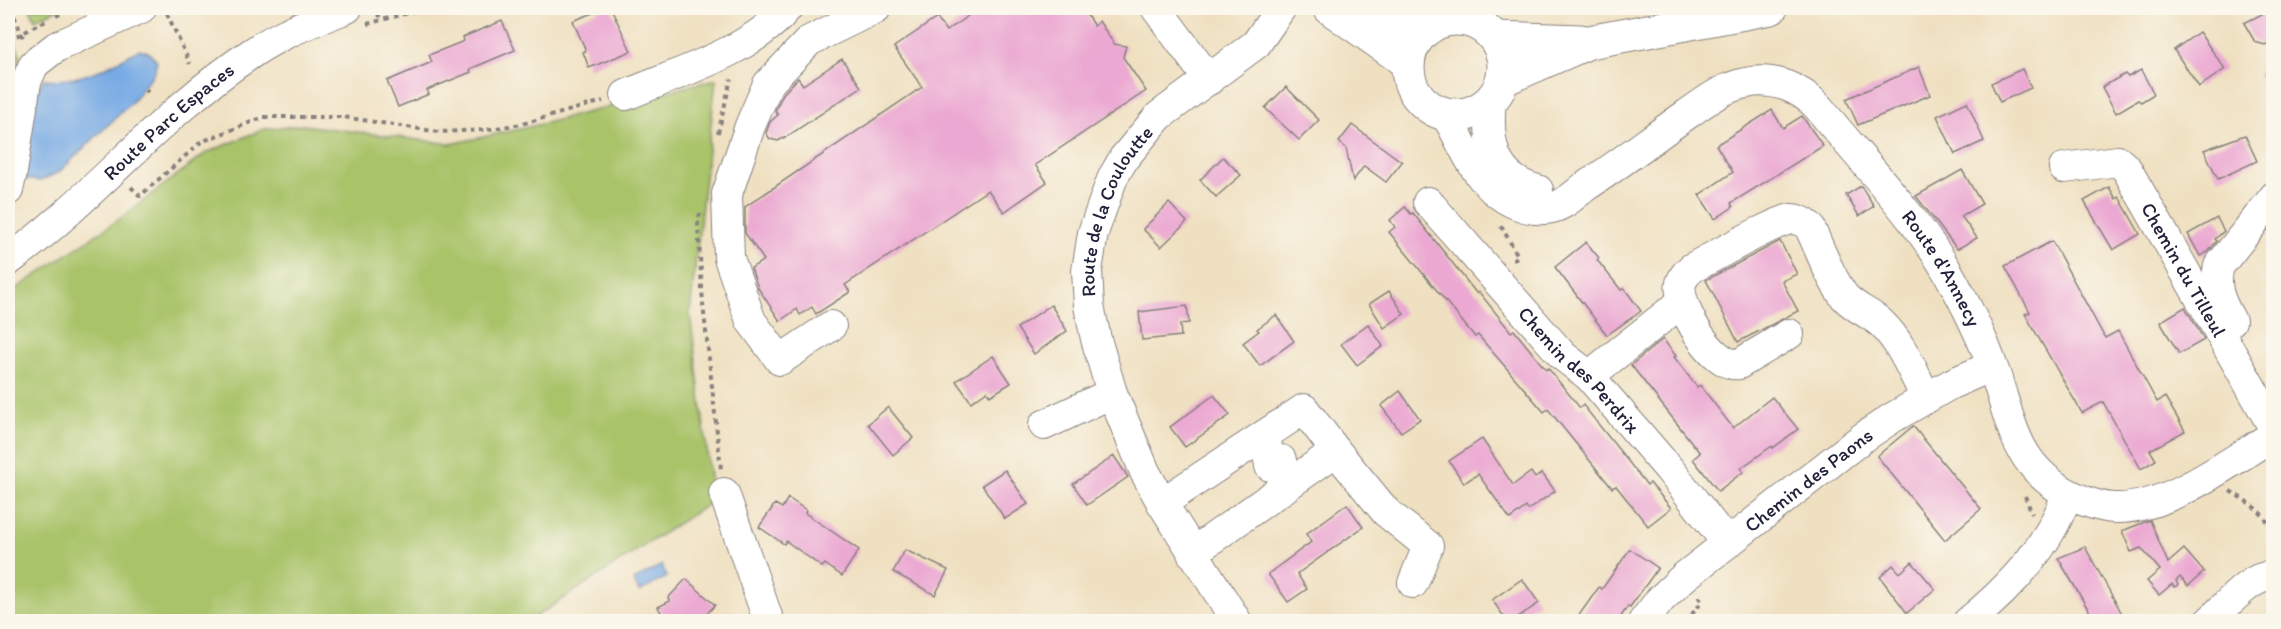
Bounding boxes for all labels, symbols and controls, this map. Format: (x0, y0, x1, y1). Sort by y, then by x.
street label: Route Parc Espaces (98, 57, 239, 185)
street label: Route de la Couloutte (1075, 121, 1158, 298)
street label: Chemin du Tilleul (2136, 198, 2232, 341)
street label: Route d'Annecy (1897, 205, 1986, 331)
street label: Chemin des Perdrix (1513, 302, 1645, 438)
street label: Chemin des Paons (1740, 423, 1877, 537)

